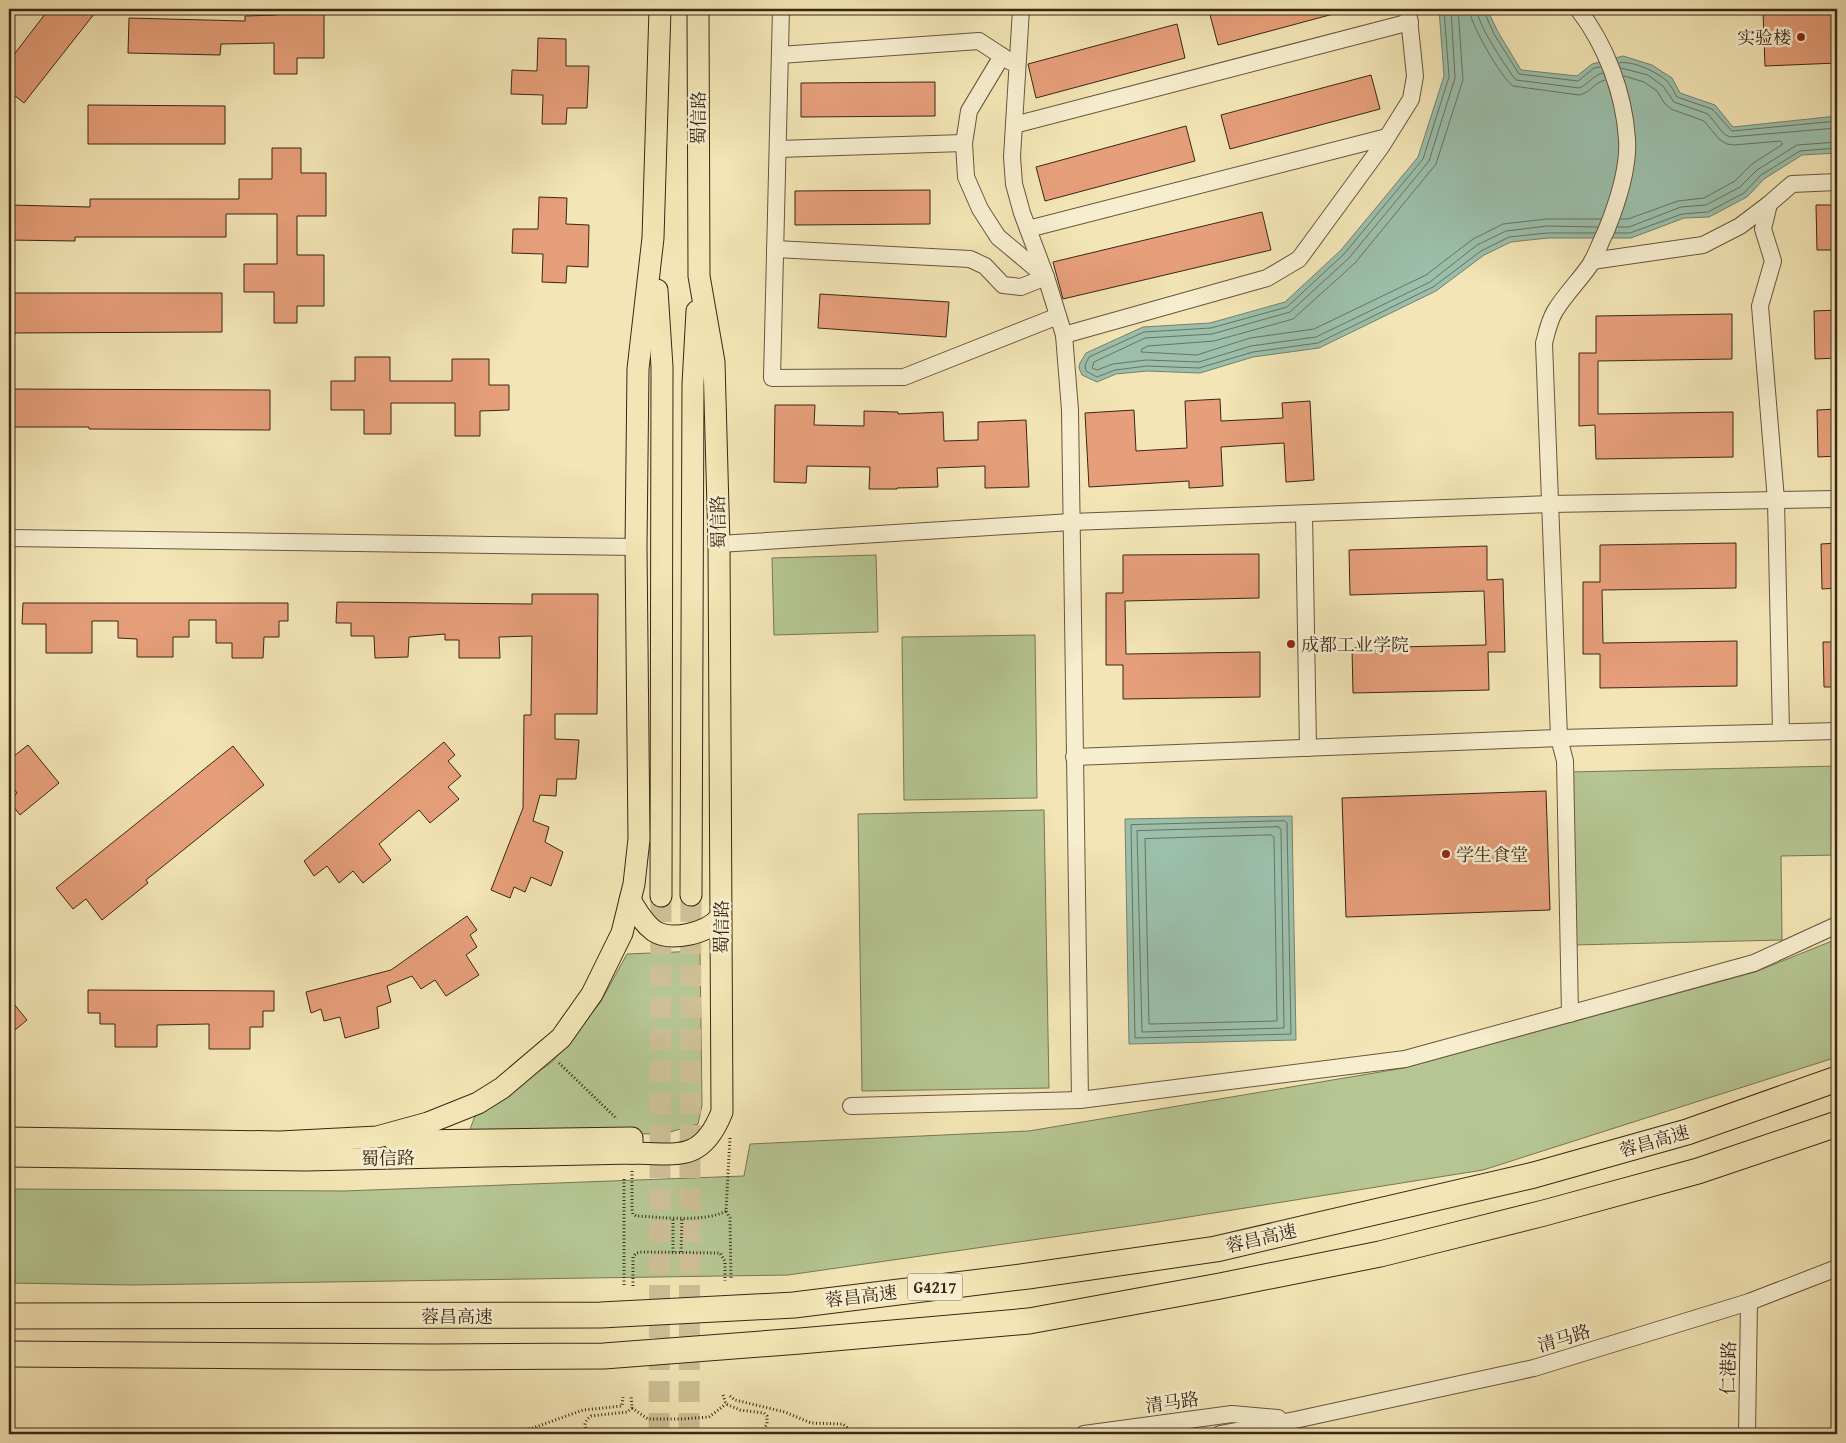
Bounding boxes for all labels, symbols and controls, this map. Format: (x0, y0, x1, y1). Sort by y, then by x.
place label: 实验楼 (1737, 24, 1791, 51)
marker: 实验楼 (1795, 31, 1807, 43)
street label: 蜀信路 (685, 91, 712, 145)
street label: 蜀信路 (704, 495, 732, 549)
place label: 成都工业学院 (1301, 631, 1409, 658)
marker: 成都工业学院 (1285, 638, 1297, 650)
place label: 学生食堂 (1456, 841, 1528, 868)
marker: 学生食堂 (1440, 848, 1452, 860)
street label: 蜀信路 (708, 900, 735, 954)
street label: 蓉昌高速 (1616, 1118, 1692, 1164)
street label: 蜀信路 (361, 1144, 415, 1172)
street label: 蓉昌高速 (1223, 1217, 1299, 1259)
road number: G4217 (908, 1274, 962, 1300)
street label: 蓉昌高速 (824, 1278, 898, 1314)
street label: 蓉昌高速 (421, 1303, 493, 1330)
street label: 清马路 (1534, 1317, 1594, 1359)
street label: 仁港路 (1714, 1341, 1742, 1395)
street label: 清马路 (1143, 1385, 1201, 1419)

